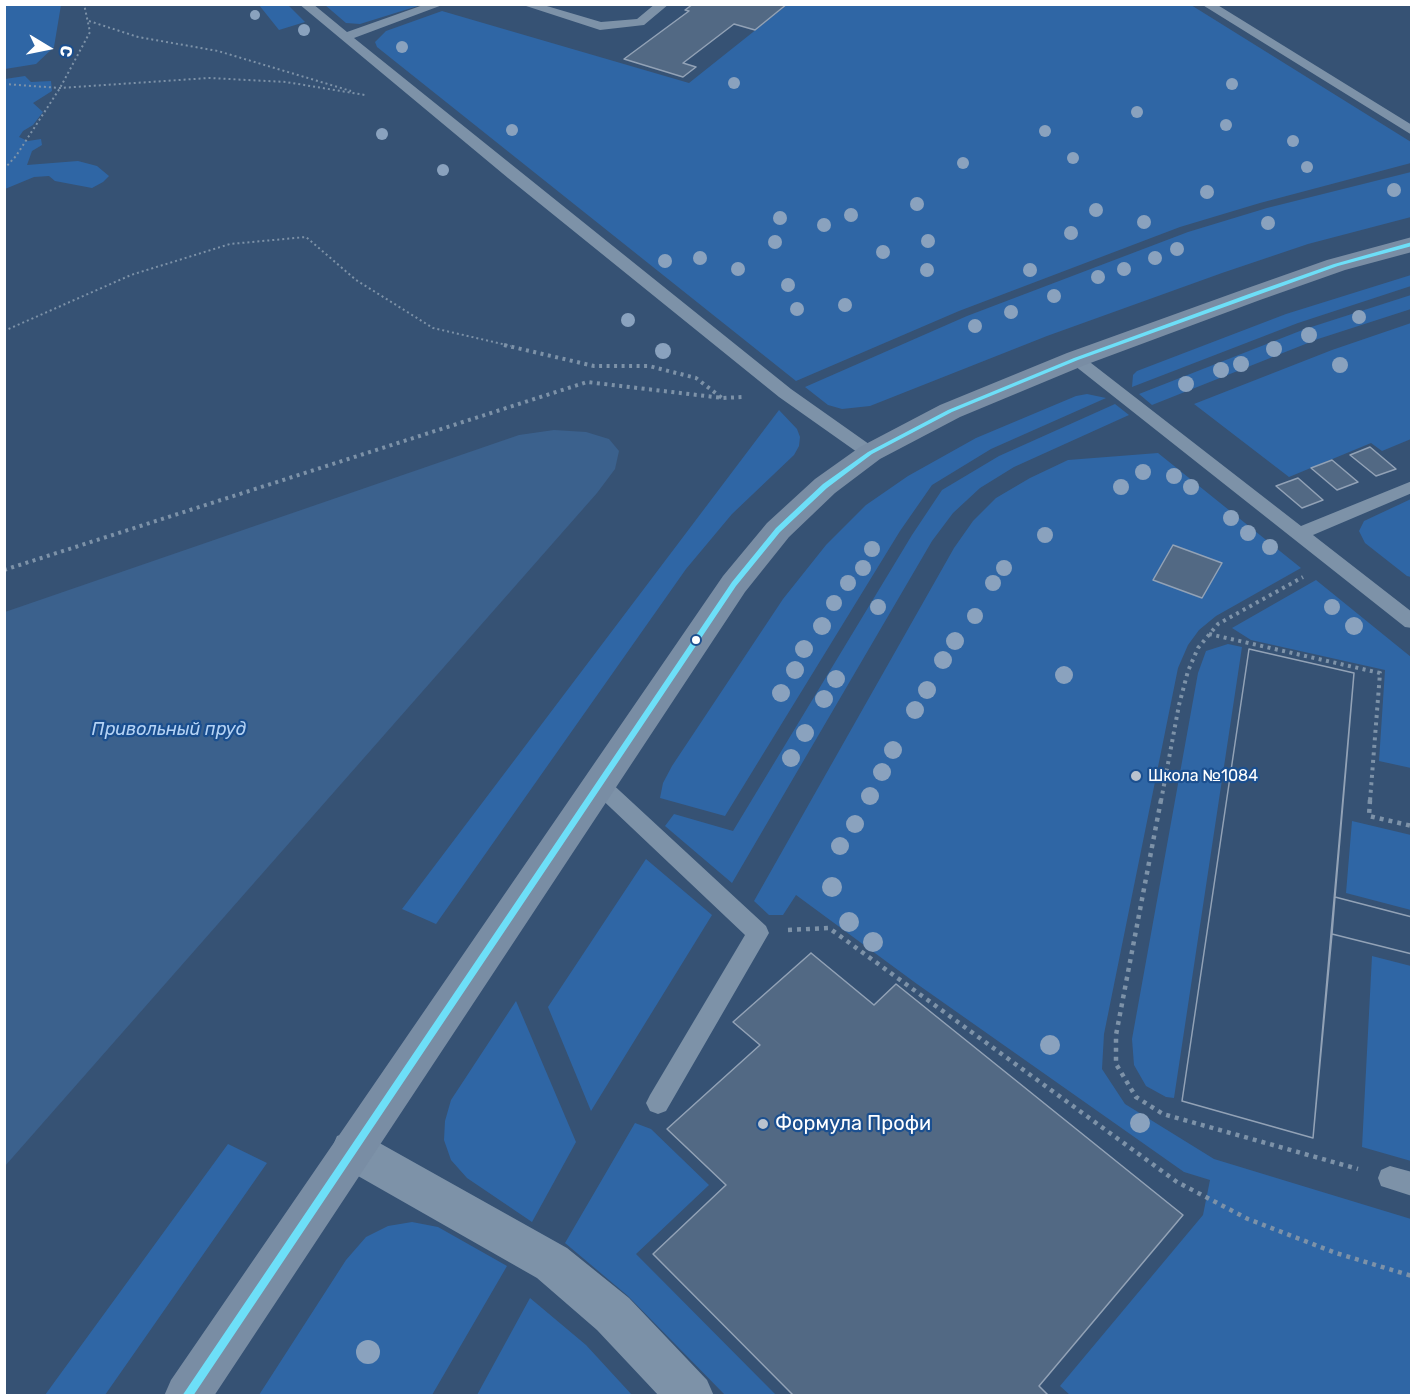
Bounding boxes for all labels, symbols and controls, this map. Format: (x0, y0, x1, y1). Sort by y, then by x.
north arrow (18, 18, 78, 78)
text: С (56, 44, 77, 58)
unlabelled marker (690, 634, 702, 646)
water label: Привольный пруд (92, 719, 246, 741)
place label: Школа №1084 (1148, 766, 1258, 786)
marker: Школа №1084 (1129, 769, 1143, 783)
place label: Формула Профи (775, 1112, 931, 1136)
marker: Формула Профи (756, 1117, 770, 1131)

